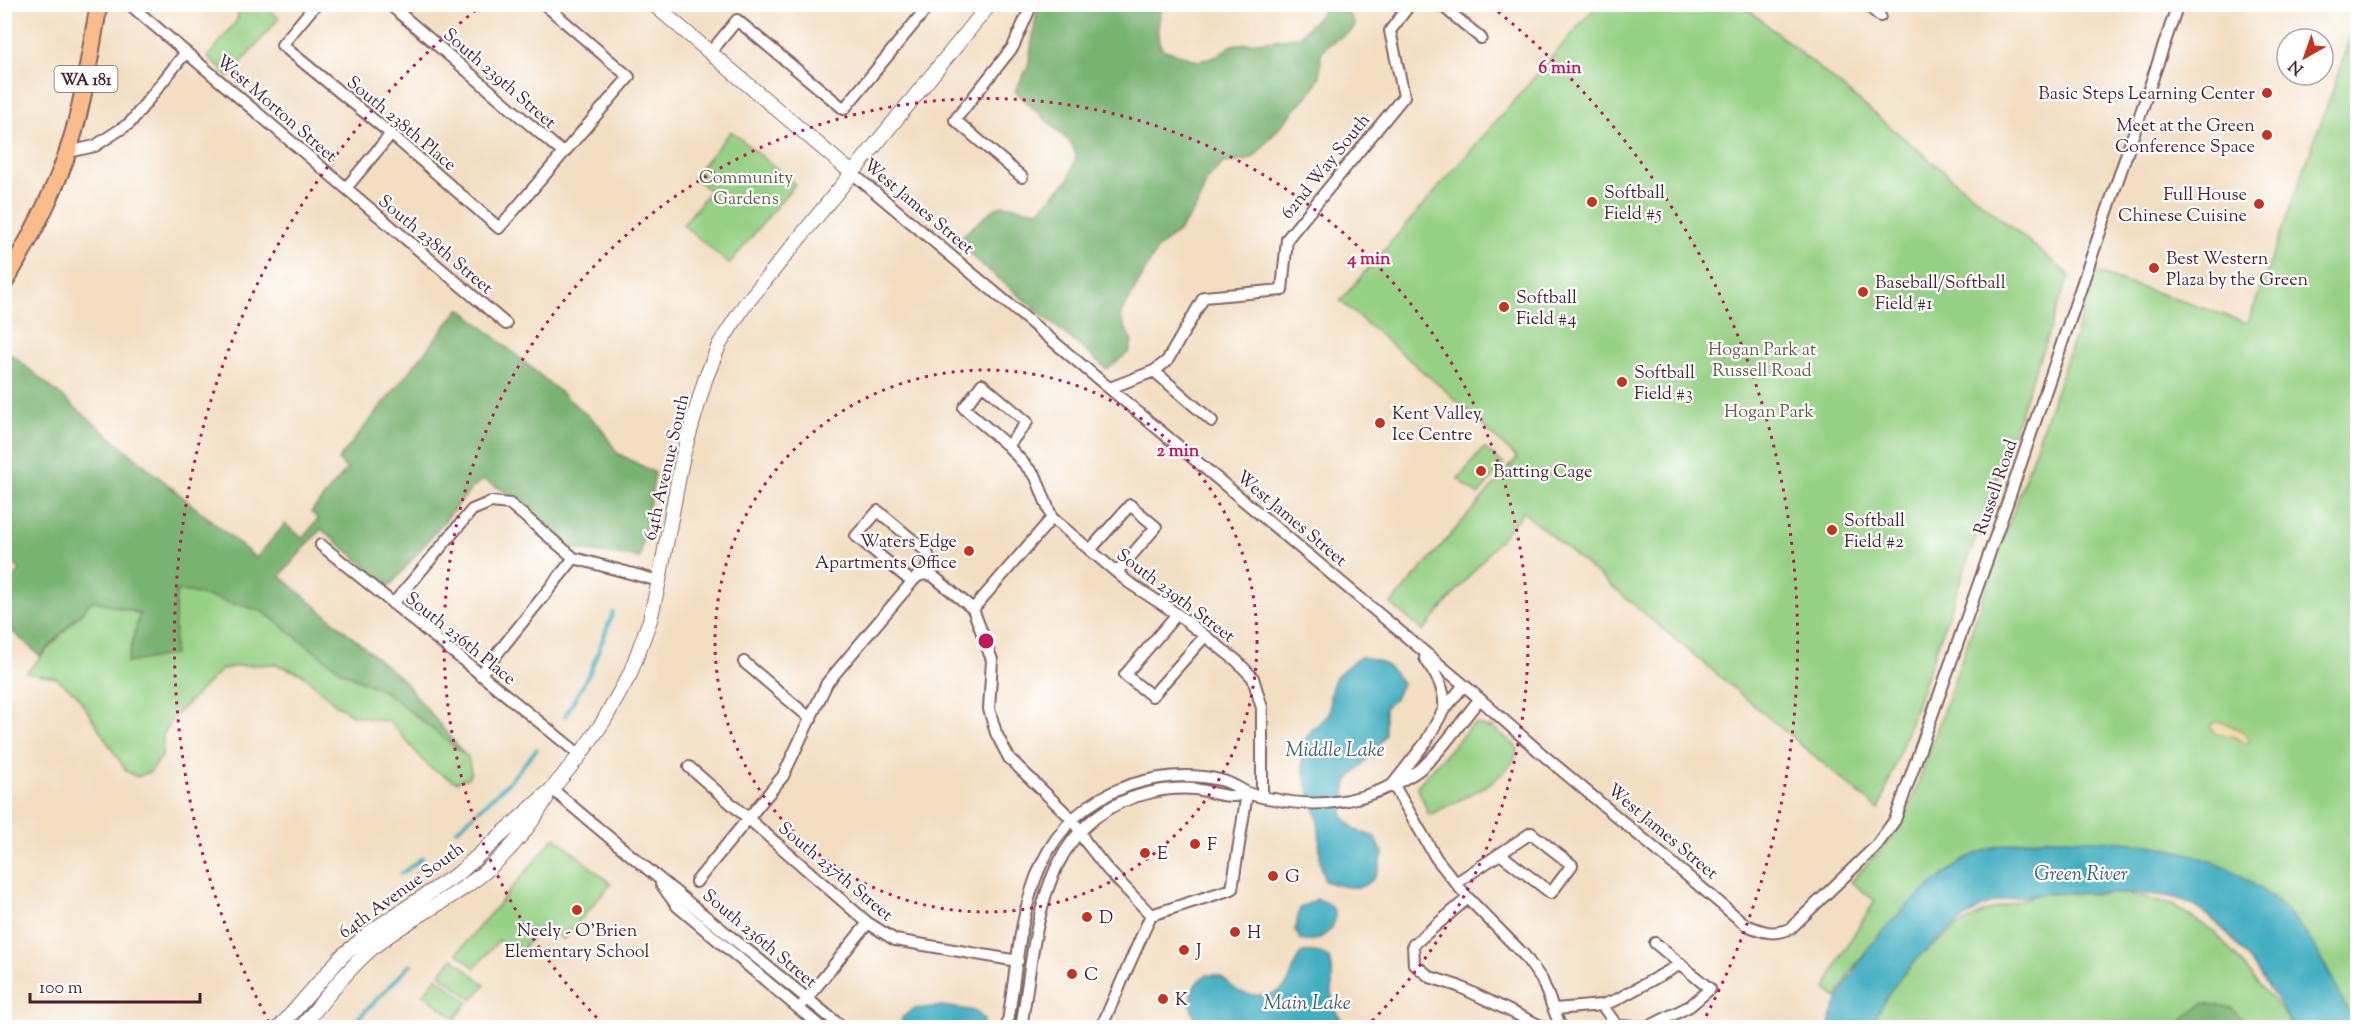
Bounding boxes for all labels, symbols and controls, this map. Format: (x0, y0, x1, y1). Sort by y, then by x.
street label: South 239th Street (436, 23, 561, 136)
north arrow (2275, 27, 2335, 87)
street label: West Morton Street (209, 49, 342, 170)
text: N (2285, 54, 2309, 79)
text: 6 min (1538, 56, 1582, 82)
road number: WA 181 (54, 66, 118, 92)
street label: South 238th Place (340, 71, 461, 178)
place label: Basic Steps Learning Center (2038, 82, 2255, 108)
marker: Basic Steps Learning Center (2260, 86, 2274, 100)
street label: 62nd Way South (1276, 109, 1378, 226)
place label: Meet at the Green Conference Space (2115, 114, 2255, 161)
marker: Meet at the Green Conference Space (2260, 128, 2274, 142)
street label: West James Street (857, 153, 979, 262)
park label: Community Gardens (699, 166, 793, 213)
place label: Softball Field #5 (1604, 181, 1665, 228)
place label: Full House Chinese Cuisine (2118, 183, 2247, 230)
street label: South 238th Street (371, 190, 498, 302)
marker: Softball Field #5 (1585, 195, 1599, 209)
marker: Full House Chinese Cuisine (2252, 197, 2266, 211)
text: 4 min (1346, 247, 1391, 273)
place label: Best Western Plaza by the Green (2166, 247, 2309, 294)
marker: Best Western Plaza by the Green (2147, 261, 2161, 275)
place label: Baseball/Softball Field #1 (1875, 271, 2006, 318)
marker: Baseball/Softball Field #1 (1856, 285, 1870, 299)
place label: Softball Field #4 (1516, 286, 1577, 333)
marker: Softball Field #4 (1497, 300, 1511, 314)
park label: Hogan Park at Russell Road (1708, 338, 1816, 385)
place label: Softball Field #3 (1634, 361, 1695, 408)
marker: Softball Field #3 (1615, 375, 1629, 389)
street label: 64th Avenue South (638, 391, 698, 543)
park label: Hogan Park (1724, 400, 1814, 426)
place label: Kent Valley Ice Centre (1392, 402, 1482, 449)
marker: Kent Valley Ice Centre (1373, 416, 1387, 430)
street label: Russell Road (1968, 436, 2025, 539)
text: 2 min (1157, 439, 1200, 465)
place label: Batting Cage (1493, 460, 1592, 486)
marker: Batting Cage (1474, 464, 1488, 478)
street label: West James Street (1230, 465, 1352, 574)
place label: Softball Field #2 (1844, 509, 1905, 556)
marker: Softball Field #2 (1825, 523, 1839, 537)
place label: Waters Edge Apartments Office (815, 530, 957, 577)
street label: South 239th Street (1110, 543, 1240, 650)
marker: Waters Edge Apartments Office (962, 544, 976, 558)
street label: South 236th Place (399, 587, 521, 693)
centre of rings (976, 631, 996, 651)
water label: Middle Lake (1285, 737, 1385, 766)
street label: West James Street (1601, 778, 1723, 887)
street label: South 237th Street (771, 817, 898, 929)
place label: F (1207, 833, 1217, 859)
street label: 64th Avenue South (334, 837, 471, 946)
marker: F (1188, 837, 1202, 851)
place label: E (1157, 842, 1168, 868)
marker: E (1138, 846, 1152, 860)
water label: Green River (2034, 861, 2128, 890)
place label: G (1285, 865, 1300, 891)
marker: G (1266, 869, 1280, 883)
street label: South 236th Street (696, 884, 822, 995)
marker: Neely - O'Brien Elementary School (570, 903, 584, 917)
place label: D (1099, 906, 1113, 932)
marker: D (1080, 910, 1094, 924)
place label: Neely - O'Brien Elementary School (504, 919, 650, 966)
place label: H (1247, 921, 1261, 947)
marker: H (1228, 925, 1242, 939)
place label: J (1195, 939, 1201, 965)
marker: J (1177, 943, 1191, 957)
place label: C (1084, 963, 1099, 989)
scale bar (30, 966, 200, 1004)
marker: C (1065, 967, 1079, 981)
text: 100 m (39, 976, 83, 1002)
place label: K (1175, 988, 1188, 1014)
water label: Main Lake (1263, 990, 1351, 1019)
marker: K (1156, 992, 1170, 1006)

